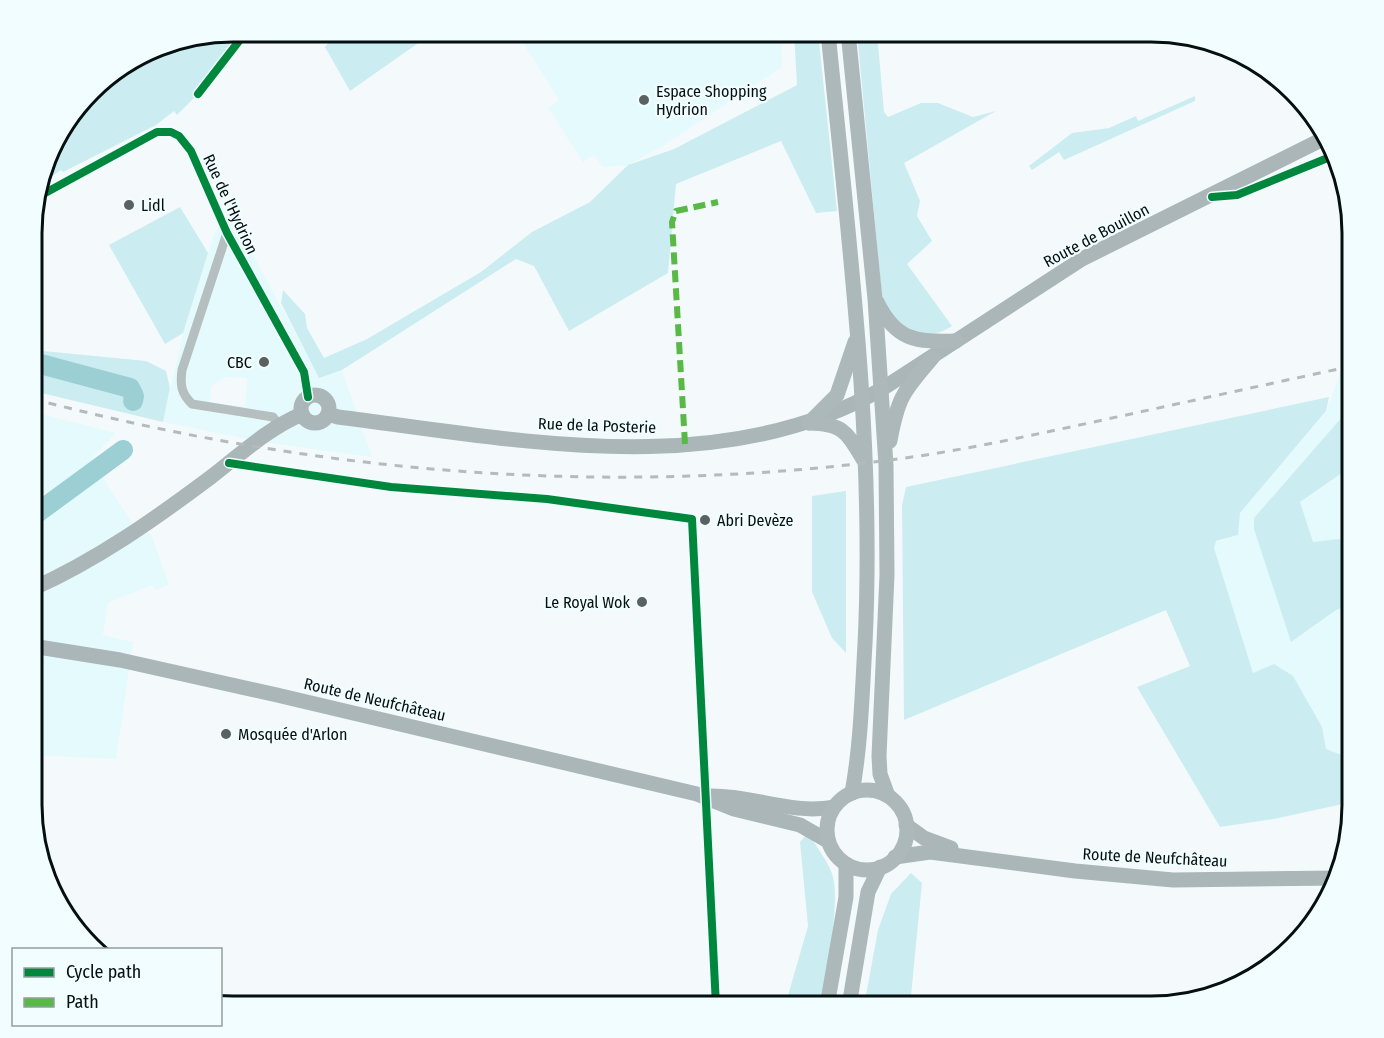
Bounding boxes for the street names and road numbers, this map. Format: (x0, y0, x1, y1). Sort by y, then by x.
street label: Rue de l'Hydrion (199, 151, 262, 257)
street label: Route de Bouillon (1040, 200, 1152, 271)
street label: Rue de la Posterie (538, 414, 657, 437)
street label: Route de Neufchâteau (302, 674, 448, 725)
street label: Route de Neufchâteau (1082, 844, 1228, 871)

